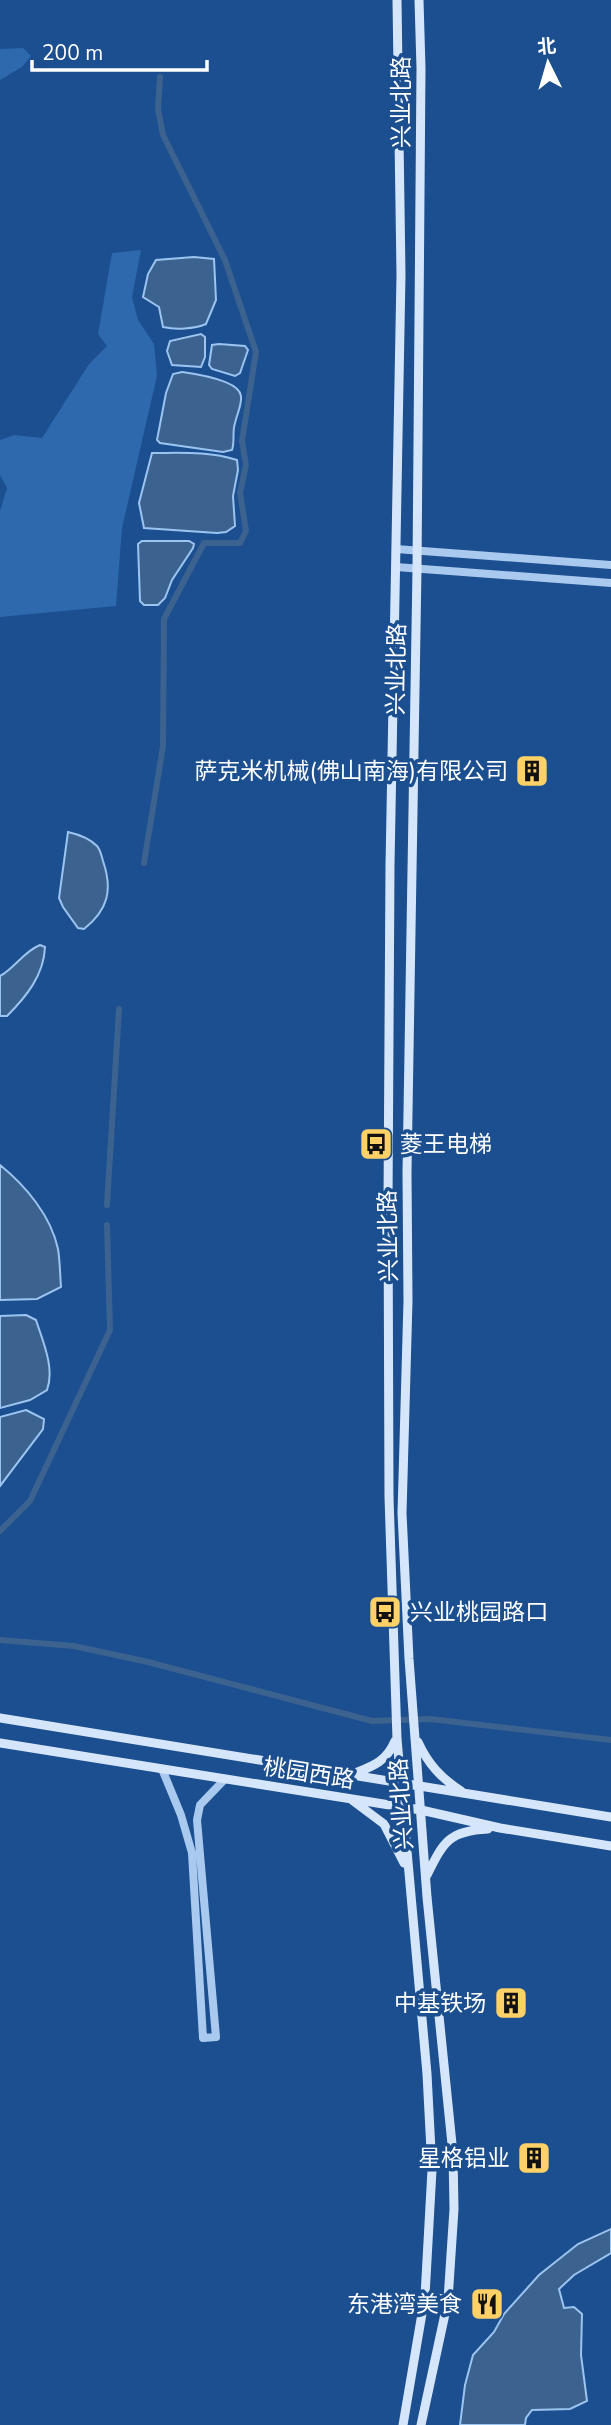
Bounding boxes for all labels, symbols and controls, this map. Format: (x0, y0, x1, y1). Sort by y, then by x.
scale bar (32, 28, 206, 72)
north arrow (513, 28, 583, 98)
text: 北 (536, 33, 557, 61)
text: 200 m (42, 39, 103, 67)
street label: 兴业北路 (386, 56, 417, 148)
street label: 兴业北路 (380, 623, 413, 715)
building icon: 萨克米机械(佛山南海)有限公司 (513, 752, 551, 790)
place label: 萨克米机械(佛山南海)有限公司 (194, 756, 508, 787)
bus stop icon: 菱王电梯 (357, 1125, 395, 1163)
place label: 菱王电梯 (400, 1129, 492, 1160)
street label: 兴业北路 (372, 1190, 405, 1282)
bus stop icon: 兴业桃园路口 (366, 1593, 404, 1631)
place label: 兴业桃园路口 (410, 1597, 548, 1628)
street label: 桃园西路 (261, 1751, 357, 1796)
street label: 兴业北路 (383, 1757, 420, 1851)
building icon: 中基铁场 (492, 1984, 530, 2022)
place label: 中基铁场 (394, 1988, 486, 2019)
building icon: 星格铝业 (515, 2139, 553, 2177)
place label: 星格铝业 (418, 2143, 510, 2174)
restaurant icon: 东港湾美食 (468, 2285, 506, 2323)
place label: 东港湾美食 (347, 2289, 462, 2320)

